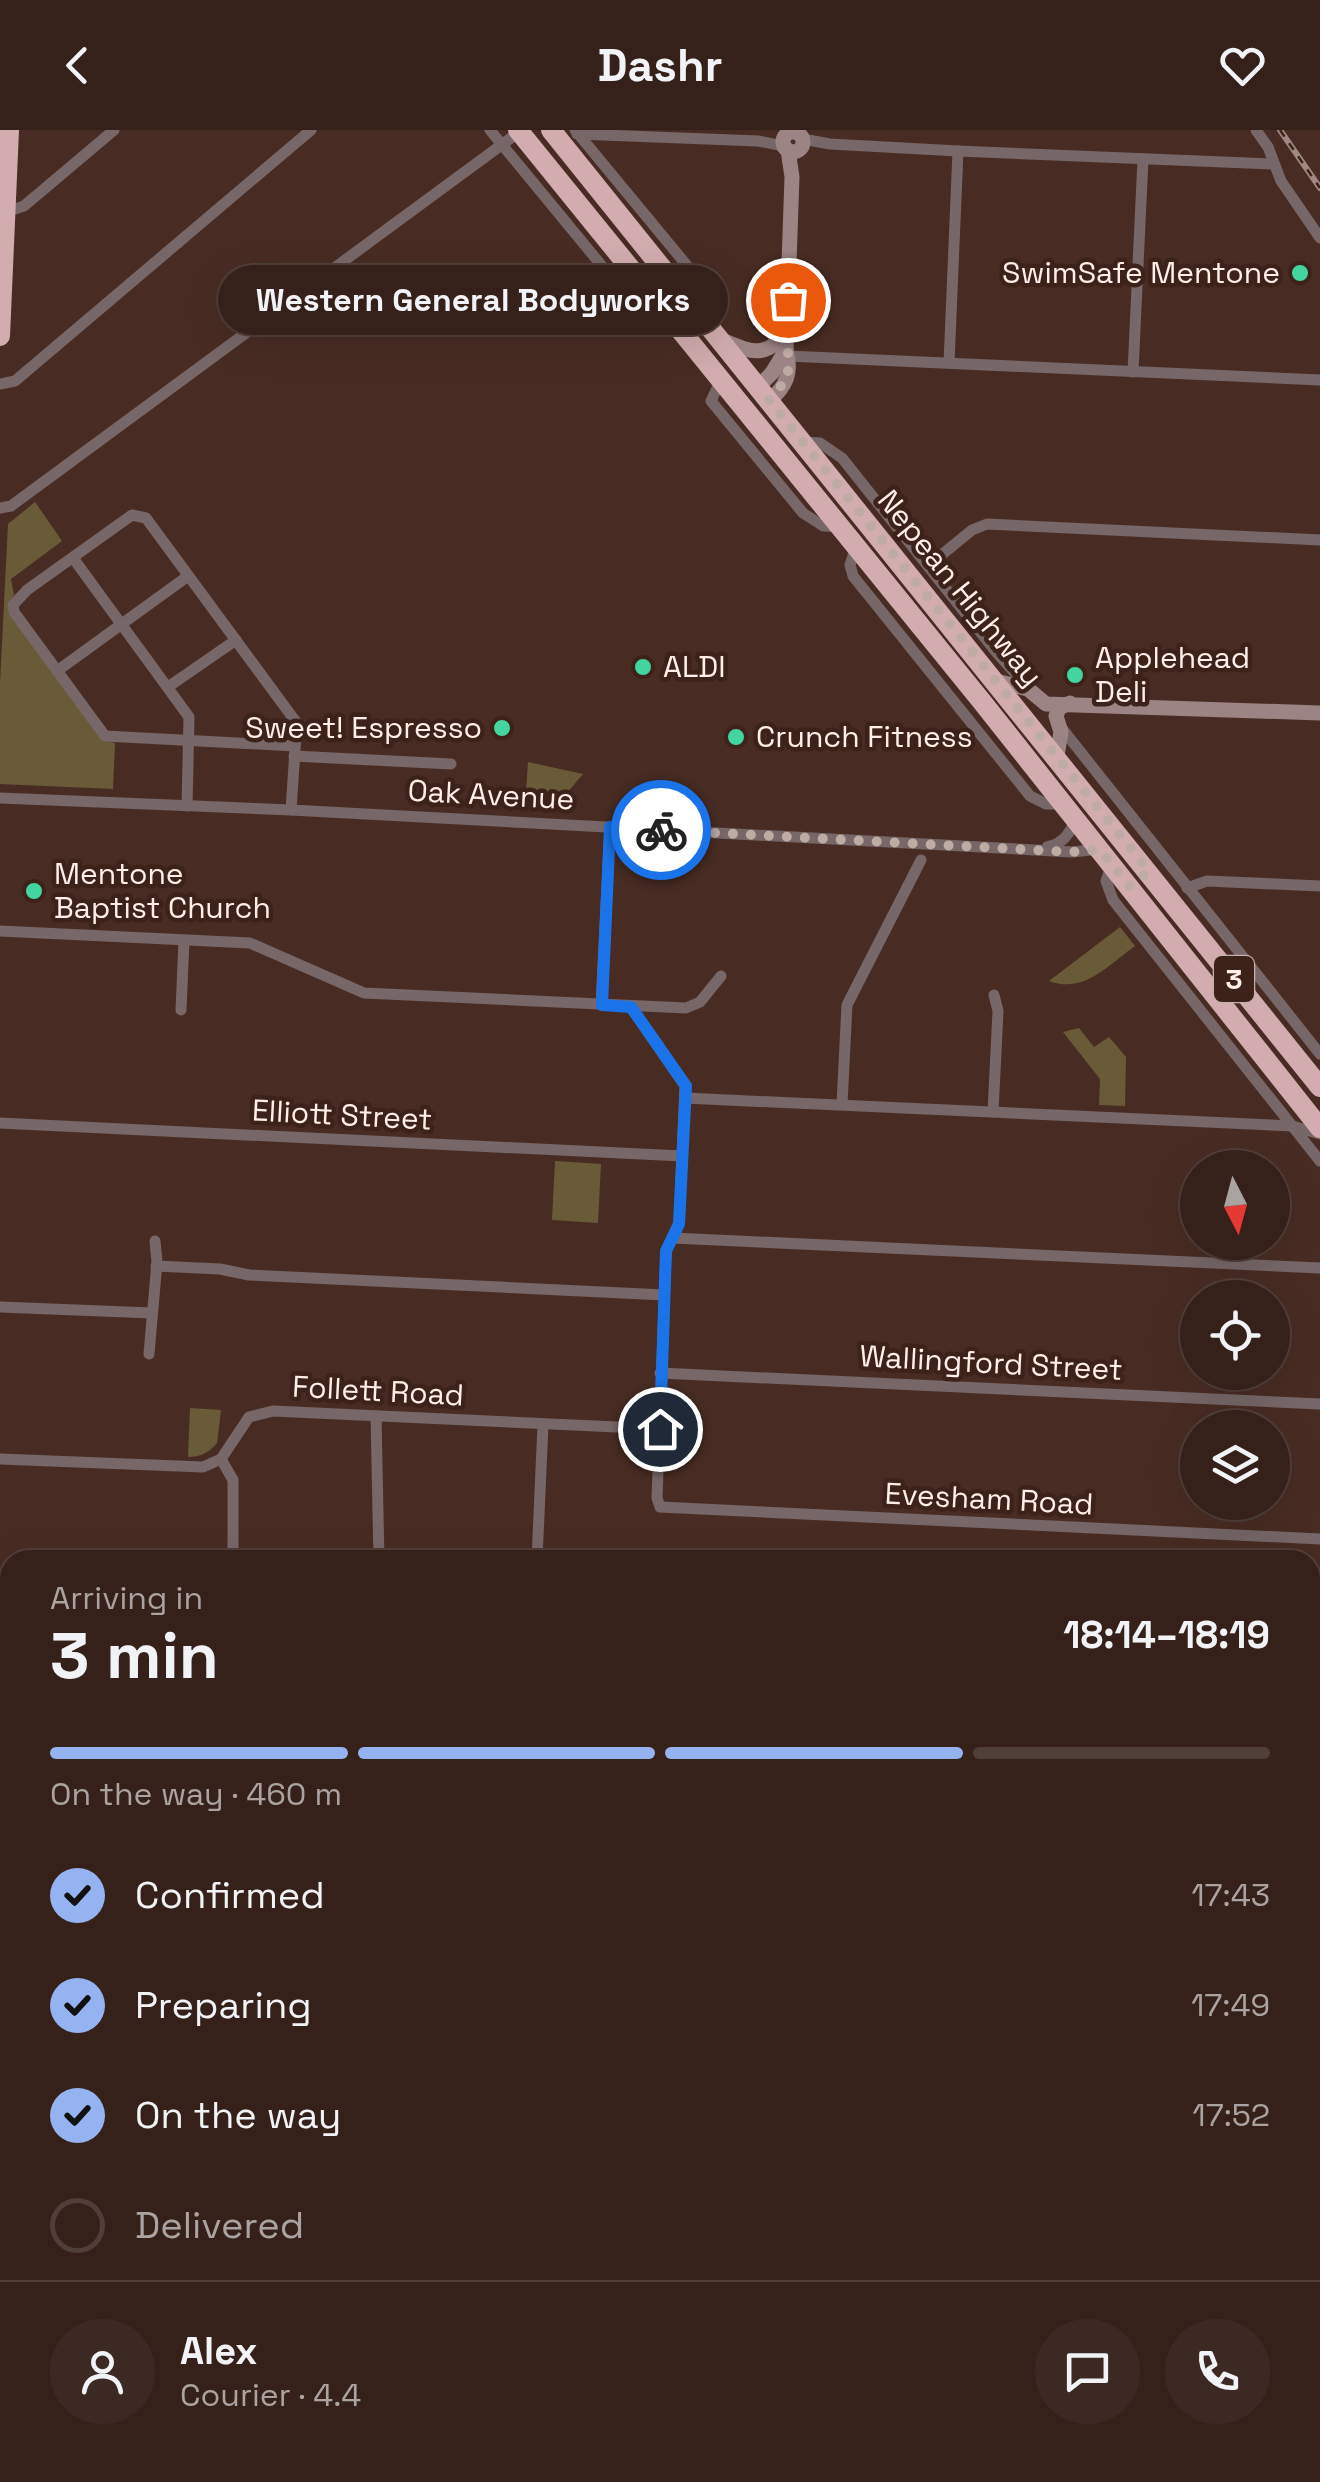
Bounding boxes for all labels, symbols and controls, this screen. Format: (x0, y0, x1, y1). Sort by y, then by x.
text: Dashr (598, 37, 722, 94)
icon: back (50, 38, 105, 93)
icon: heart (1215, 38, 1270, 93)
place label: SwimSafe Mentone (1002, 253, 1280, 292)
pin (746, 258, 831, 343)
marker: SwimSafe Mentone (1289, 262, 1311, 284)
callout: Western General Bodyworks (218, 265, 728, 335)
icon: bag (761, 273, 816, 328)
text: Western General Bodyworks (256, 280, 690, 320)
street label: Nepean Highway (869, 482, 1052, 694)
place label: Applehead Deli (1095, 638, 1250, 711)
place label: ALDI (663, 647, 726, 686)
marker: ALDI (632, 656, 654, 678)
marker: Applehead Deli (1064, 664, 1086, 686)
place label: Sweet! Espresso (245, 708, 482, 747)
marker: Sweet! Espresso (491, 717, 513, 739)
place label: Crunch Fitness (756, 717, 972, 756)
marker: Crunch Fitness (725, 726, 747, 748)
street label: Oak Avenue (407, 771, 575, 818)
courier (611, 780, 711, 880)
icon: bike (634, 803, 689, 858)
place label: Mentone Baptist Church (54, 854, 271, 927)
marker: Mentone Baptist Church (23, 880, 45, 902)
road number: 3 (1214, 956, 1254, 1002)
street label: Elliott Street (251, 1090, 433, 1139)
north arrow (1180, 1150, 1290, 1260)
map controls (1180, 1150, 1290, 1520)
button: locate (1180, 1280, 1290, 1390)
street label: Wallingford Street (858, 1336, 1124, 1389)
street label: Follett Road (291, 1367, 465, 1414)
pin (618, 1387, 703, 1472)
icon: home (633, 1402, 688, 1457)
button: layers (1180, 1410, 1290, 1520)
street label: Evesham Road (884, 1474, 1094, 1523)
text: Arriving in (50, 1578, 203, 1618)
text: 18:14–18:19 (1063, 1611, 1270, 1659)
text: 3 min (50, 1614, 219, 1697)
text: On the way · 460 m (50, 1774, 342, 1814)
icon: check (50, 1868, 105, 1923)
text: Confirmed (135, 1871, 325, 1919)
text: 17:43 (1191, 1875, 1270, 1915)
icon: check (50, 1978, 105, 2033)
text: Preparing (135, 1981, 312, 2029)
text: 17:49 (1191, 1985, 1270, 2025)
icon: check (50, 2088, 105, 2143)
text: On the way (135, 2091, 341, 2139)
text: 17:52 (1192, 2095, 1270, 2135)
text: Delivered (135, 2201, 304, 2249)
button: person (50, 2319, 155, 2424)
button: chat (1035, 2319, 1140, 2424)
button: phone (1165, 2319, 1270, 2424)
text: Alex (180, 2327, 257, 2375)
text: Courier · 4.4 (180, 2375, 361, 2415)

